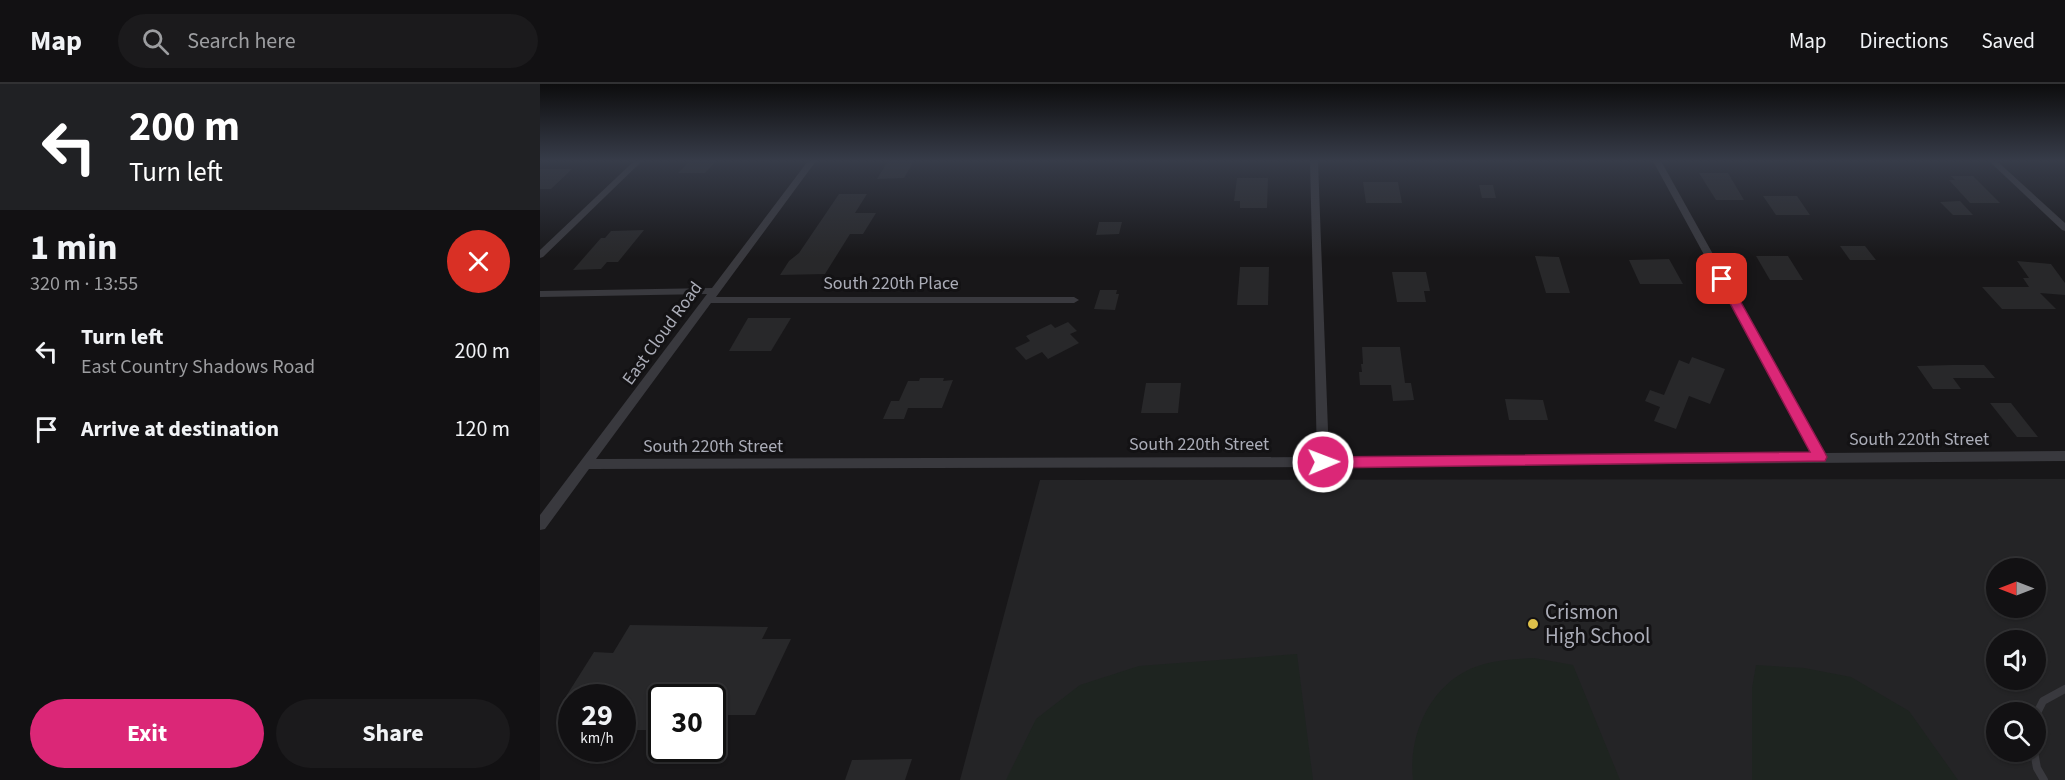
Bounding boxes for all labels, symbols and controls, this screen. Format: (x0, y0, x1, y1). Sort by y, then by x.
search box (118, 14, 538, 68)
text: Map (30, 21, 82, 61)
icon: search (139, 25, 172, 58)
text: Search here (187, 25, 296, 57)
text: Map (1789, 26, 1827, 56)
text: Directions (1860, 26, 1948, 56)
text: Saved (1981, 26, 2035, 56)
text: 200 m (129, 97, 240, 157)
icon: left (30, 108, 108, 186)
text: Turn left (129, 153, 223, 192)
text: 1 min (30, 222, 118, 273)
button: close (447, 230, 510, 293)
pin (1696, 253, 1747, 304)
icon: arrive (1705, 262, 1738, 295)
text: 320 m · 13:55 (30, 270, 138, 298)
street label: South 220th Place (823, 271, 959, 296)
street label: East Cloud Road (616, 277, 708, 390)
text: Turn left (81, 321, 163, 353)
icon: left (30, 335, 63, 368)
text: 200 m (455, 335, 510, 367)
text: East Country Shadows Road (81, 353, 315, 381)
icon: arrive (30, 413, 63, 446)
text: Arrive at destination (81, 413, 279, 445)
text: 120 m (455, 413, 510, 445)
street label: South 220th Street (1849, 427, 1989, 452)
position arrow (1291, 430, 1355, 494)
street label: South 220th Street (1129, 432, 1269, 457)
street label: South 220th Street (643, 434, 783, 459)
north arrow (1986, 558, 2046, 618)
map controls (1986, 558, 2046, 762)
place label: Crismon High School (1545, 597, 1650, 651)
marker: Crismon High School (1526, 617, 1540, 631)
button: sound (1986, 630, 2046, 690)
speed limit sign: 30 (648, 684, 726, 762)
text: 29 (581, 694, 613, 737)
button: Exit (30, 699, 264, 768)
button: Share (276, 699, 510, 768)
button: search (1986, 702, 2046, 762)
text: km/h (580, 728, 614, 749)

